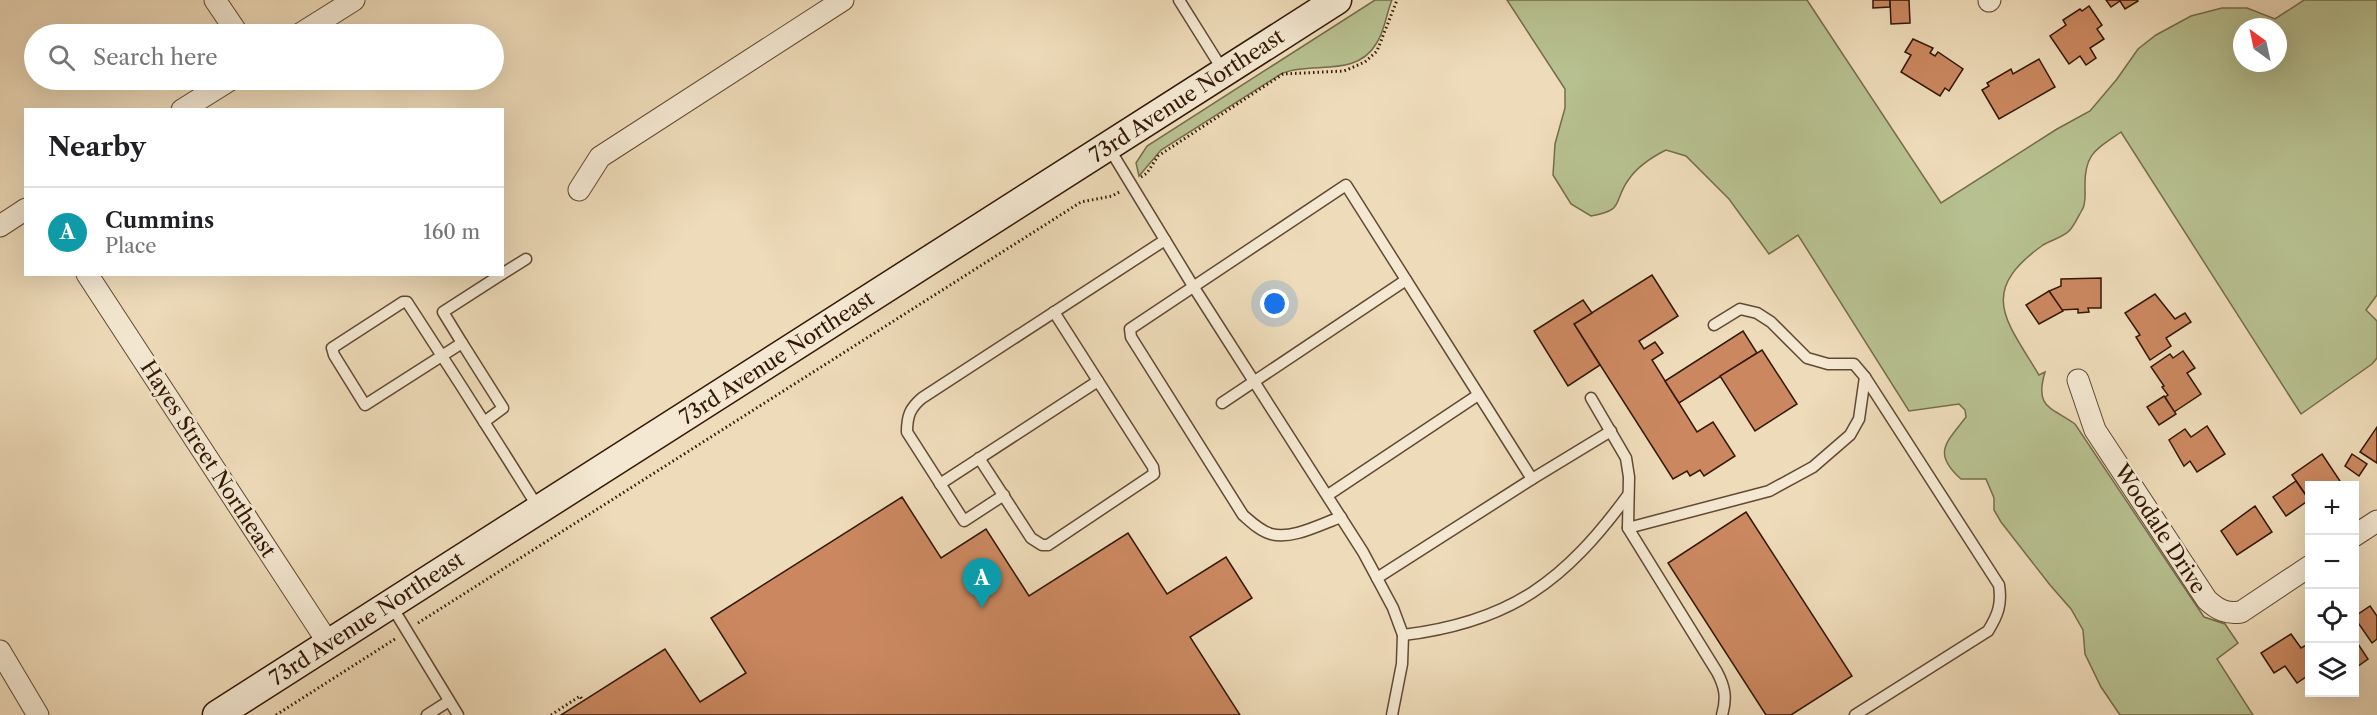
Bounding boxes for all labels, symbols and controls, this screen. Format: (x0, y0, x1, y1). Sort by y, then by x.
north arrow (2233, 18, 2287, 72)
street label: 73rd Avenue Northeast (1085, 23, 1289, 168)
search box (24, 24, 504, 90)
icon: search (45, 41, 78, 74)
text: Search here (93, 44, 218, 71)
text: Nearby (48, 131, 146, 163)
text: Cummins (105, 207, 214, 234)
text: A (60, 220, 75, 244)
text: 160 m (423, 220, 480, 244)
text: Place (105, 234, 156, 258)
street label: 73rd Avenue Northeast (675, 285, 879, 430)
your location (1260, 289, 1289, 318)
street label: Hayes Street Northeast (135, 356, 282, 562)
street label: Woodale Drive (2109, 459, 2211, 598)
map controls (2305, 481, 2359, 697)
button: + (2305, 481, 2359, 535)
button: − (2305, 535, 2359, 589)
street label: 73rd Avenue Northeast (265, 546, 469, 691)
pin: A (962, 558, 1002, 608)
button: locate (2305, 589, 2359, 643)
button: layers (2305, 643, 2359, 697)

